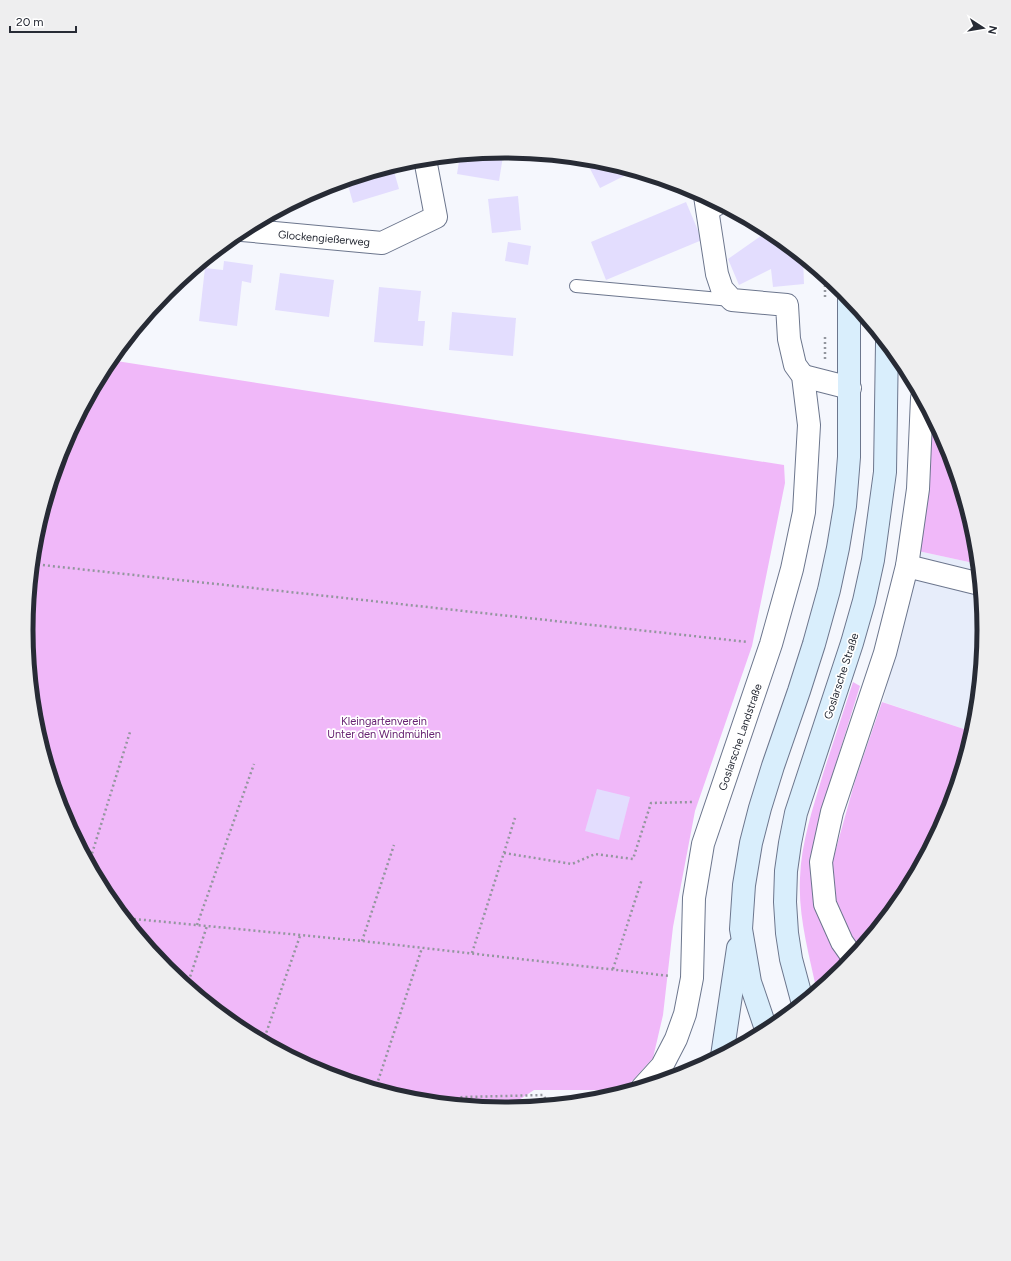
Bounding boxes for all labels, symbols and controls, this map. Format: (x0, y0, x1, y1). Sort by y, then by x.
scale bar (10, 8, 76, 34)
north arrow (963, 8, 1003, 48)
text: 20 m (16, 15, 44, 29)
text: N (985, 24, 1000, 35)
street label: Glockengießerweg (277, 228, 371, 249)
street label: Goslarsche Straße (821, 631, 862, 721)
street label: Goslarsche Landstraße (716, 682, 765, 792)
park label: Kleingartenverein Unter den Windmühlen (327, 715, 441, 741)

